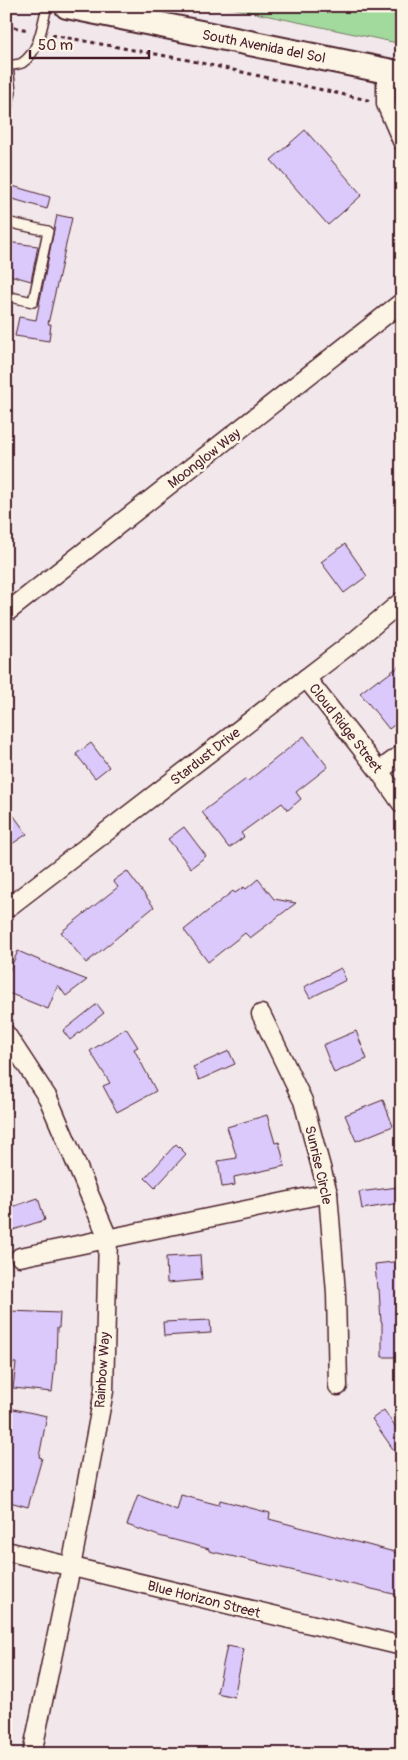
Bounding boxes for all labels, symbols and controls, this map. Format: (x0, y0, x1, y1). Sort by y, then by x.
street label: South Avenida del Sol (201, 26, 327, 67)
scale bar (30, 28, 149, 60)
text: 50 m (38, 36, 73, 55)
street label: Moonglow Way (165, 425, 244, 492)
street label: Cloud Ridge Street (305, 680, 386, 777)
street label: Stardust Drive (167, 724, 244, 789)
street label: Sunrise Circle (301, 1124, 336, 1206)
street label: Rainbow Way (91, 1331, 114, 1409)
street label: Blue Horizon Street (146, 1577, 262, 1622)

